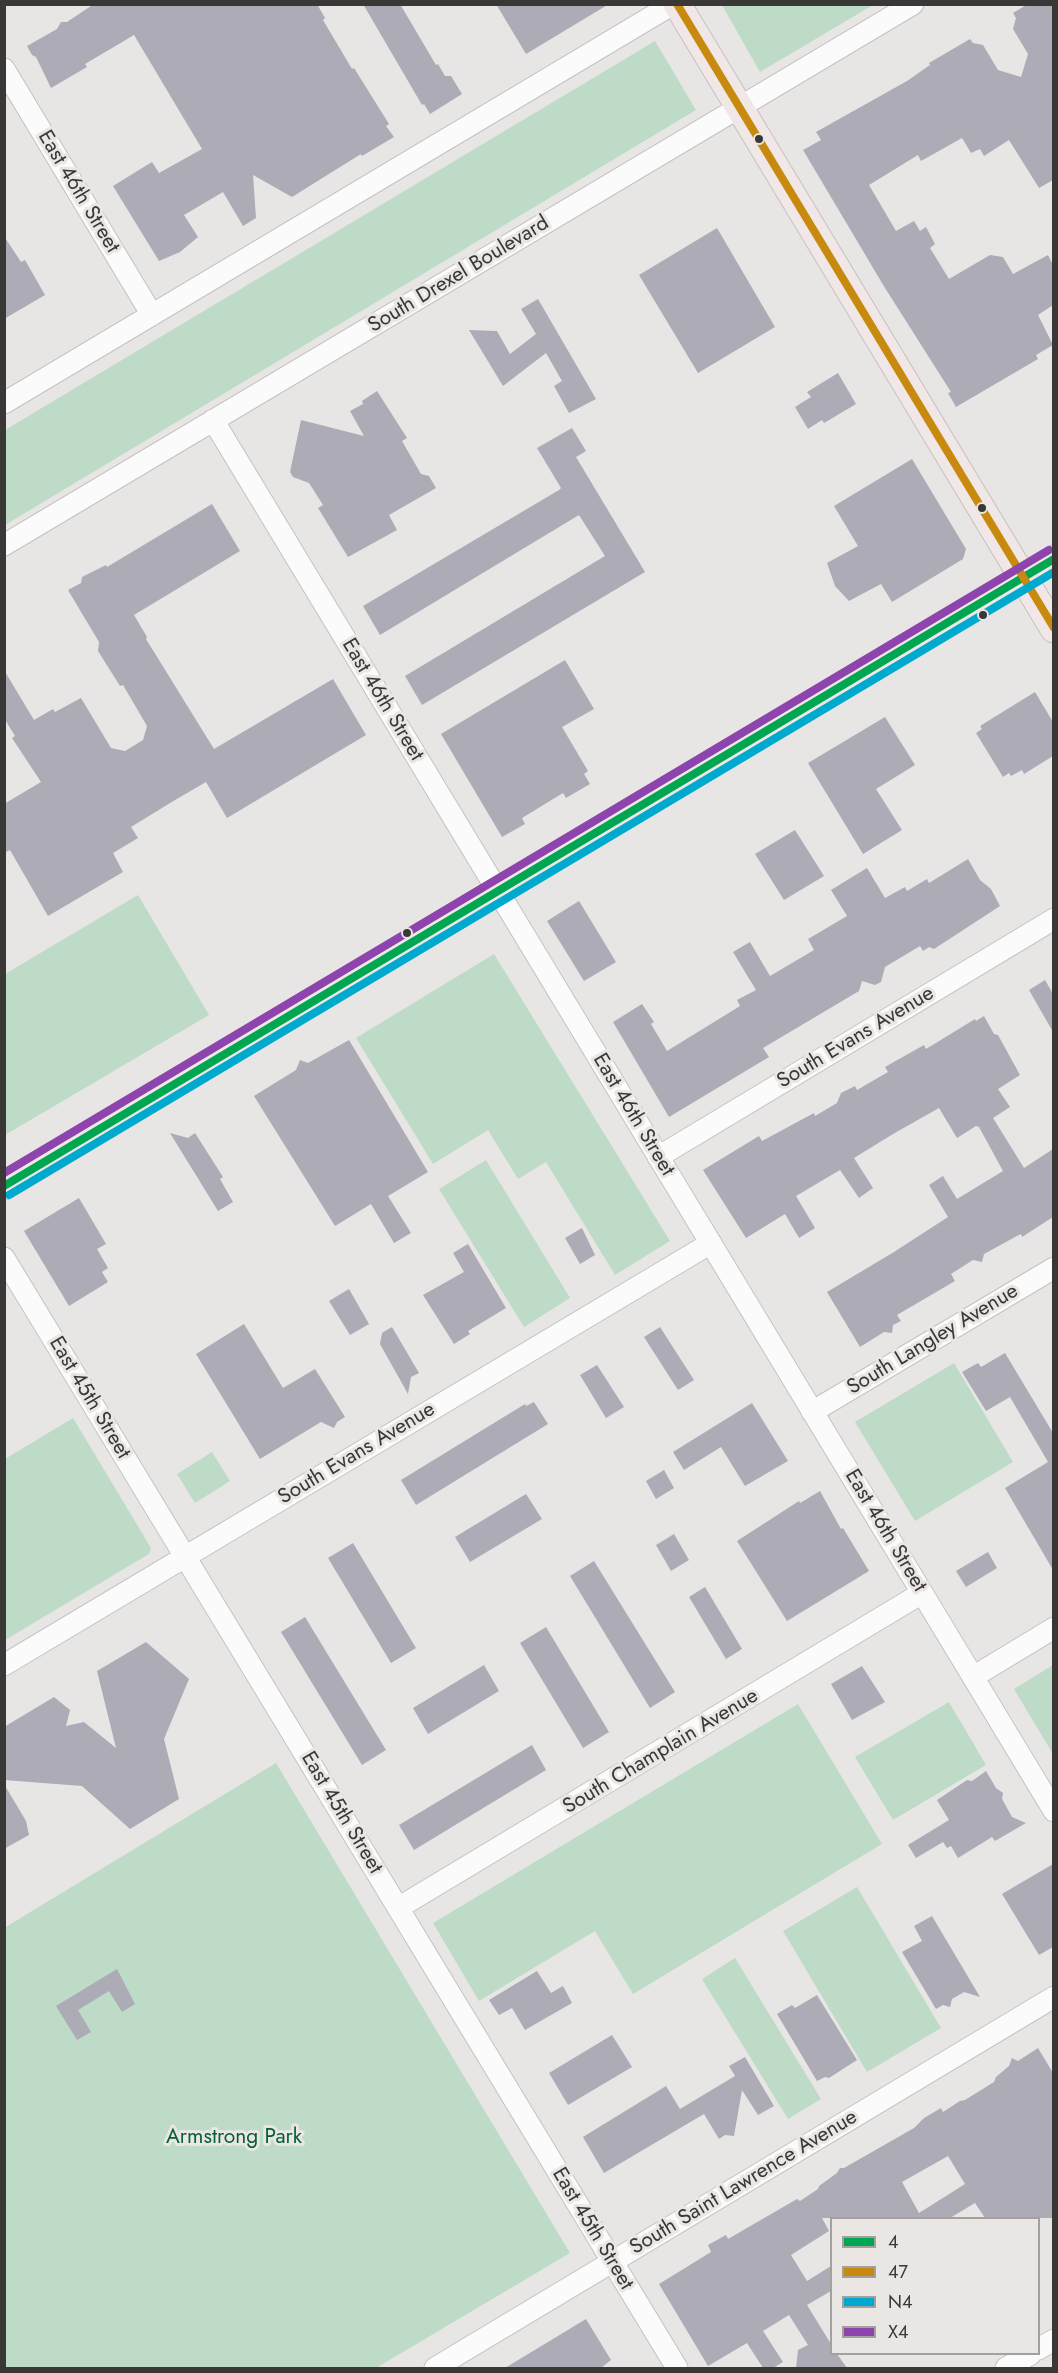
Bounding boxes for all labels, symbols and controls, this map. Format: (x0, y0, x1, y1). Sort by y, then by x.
street label: East 46th Street (32, 126, 124, 258)
unlabelled marker (753, 133, 765, 145)
street label: South Drexel Boulevard (364, 211, 554, 339)
unlabelled marker (976, 502, 988, 514)
unlabelled marker (977, 609, 989, 621)
street label: East 46th Street (336, 634, 428, 766)
unlabelled marker (401, 927, 413, 939)
street label: South Evans Avenue (773, 981, 939, 1095)
street label: East 46th Street (587, 1049, 679, 1181)
street label: South Langley Avenue (843, 1279, 1023, 1401)
street label: East 45th Street (43, 1332, 135, 1464)
street label: South Evans Avenue (274, 1397, 440, 1511)
street label: East 46th Street (839, 1465, 931, 1597)
street label: South Champlain Avenue (559, 1684, 763, 1820)
street label: East 45th Street (295, 1747, 387, 1879)
street label: South Saint Lawrence Avenue (626, 2105, 862, 2261)
park label: Armstrong Park (166, 2125, 302, 2151)
street label: East 45th Street (546, 2163, 638, 2295)
legend (830, 2217, 1040, 2355)
text: 4 (888, 2229, 899, 2255)
text: 47 (888, 2259, 908, 2285)
text: N4 (888, 2289, 912, 2315)
text: X4 (888, 2319, 908, 2345)

